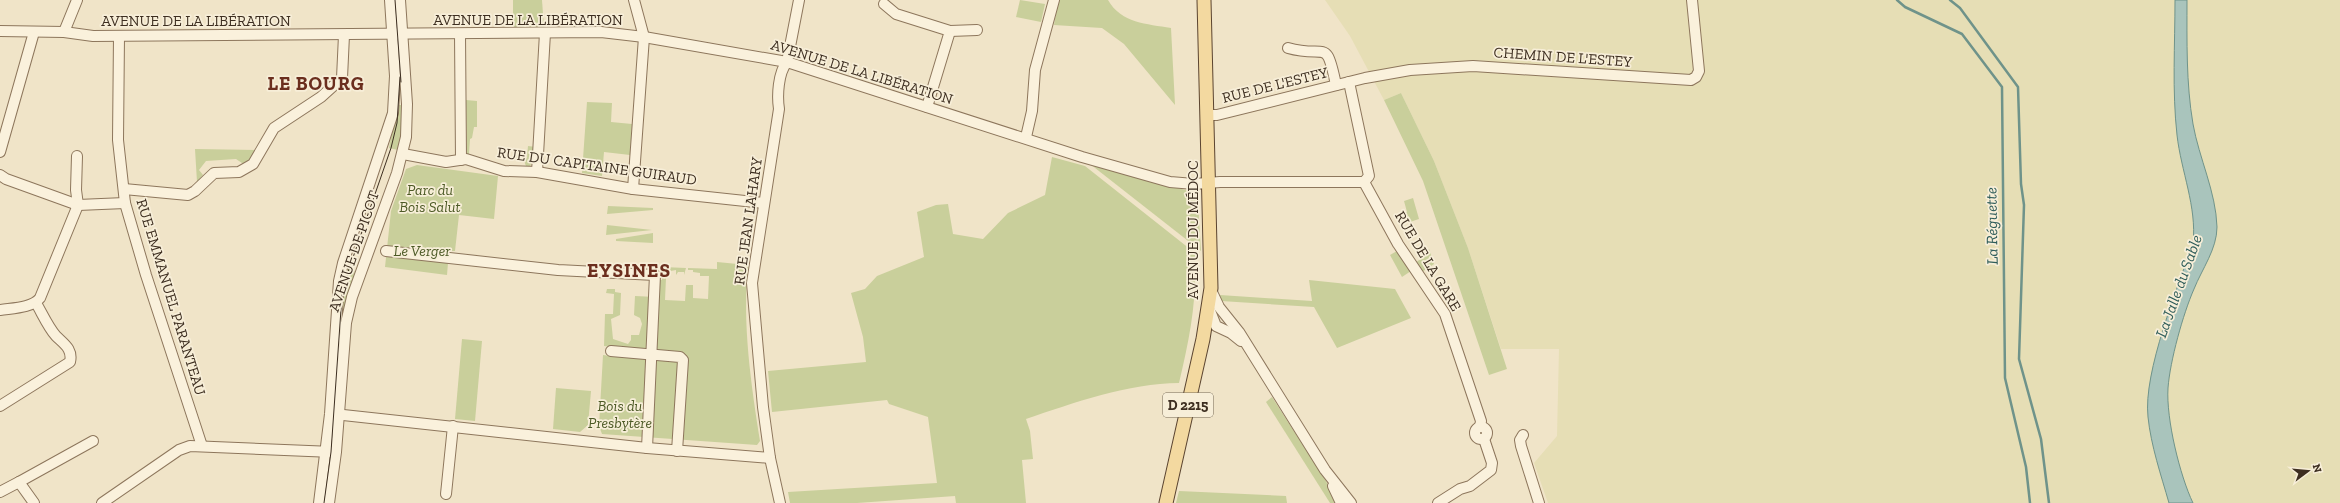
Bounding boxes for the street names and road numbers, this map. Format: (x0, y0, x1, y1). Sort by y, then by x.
street label: AVENUE DE LA LIBÉRATION (433, 11, 623, 29)
street label: AVENUE DE LA LIBÉRATION (101, 12, 291, 30)
street label: AVENUE DE LA LIBÉRATION (769, 36, 955, 108)
street label: CHEMIN DE L'ESTEY (1493, 43, 1634, 71)
street label: RUE DE L'ESTEY (1220, 63, 1331, 107)
street label: RUE DU CAPITAINE GUIRAUD (496, 143, 698, 189)
street label: RUE JEAN LAHARY (730, 155, 766, 286)
street label: AVENUE DU MÉDOC (1184, 160, 1202, 300)
street label: AVENUE DE PICOT (325, 188, 383, 314)
street label: RUE EMMANUEL PARANTEAU (132, 197, 210, 398)
street label: RUE DE LA GARE (1391, 208, 1465, 314)
road number: D 2215 (1163, 393, 1213, 417)

